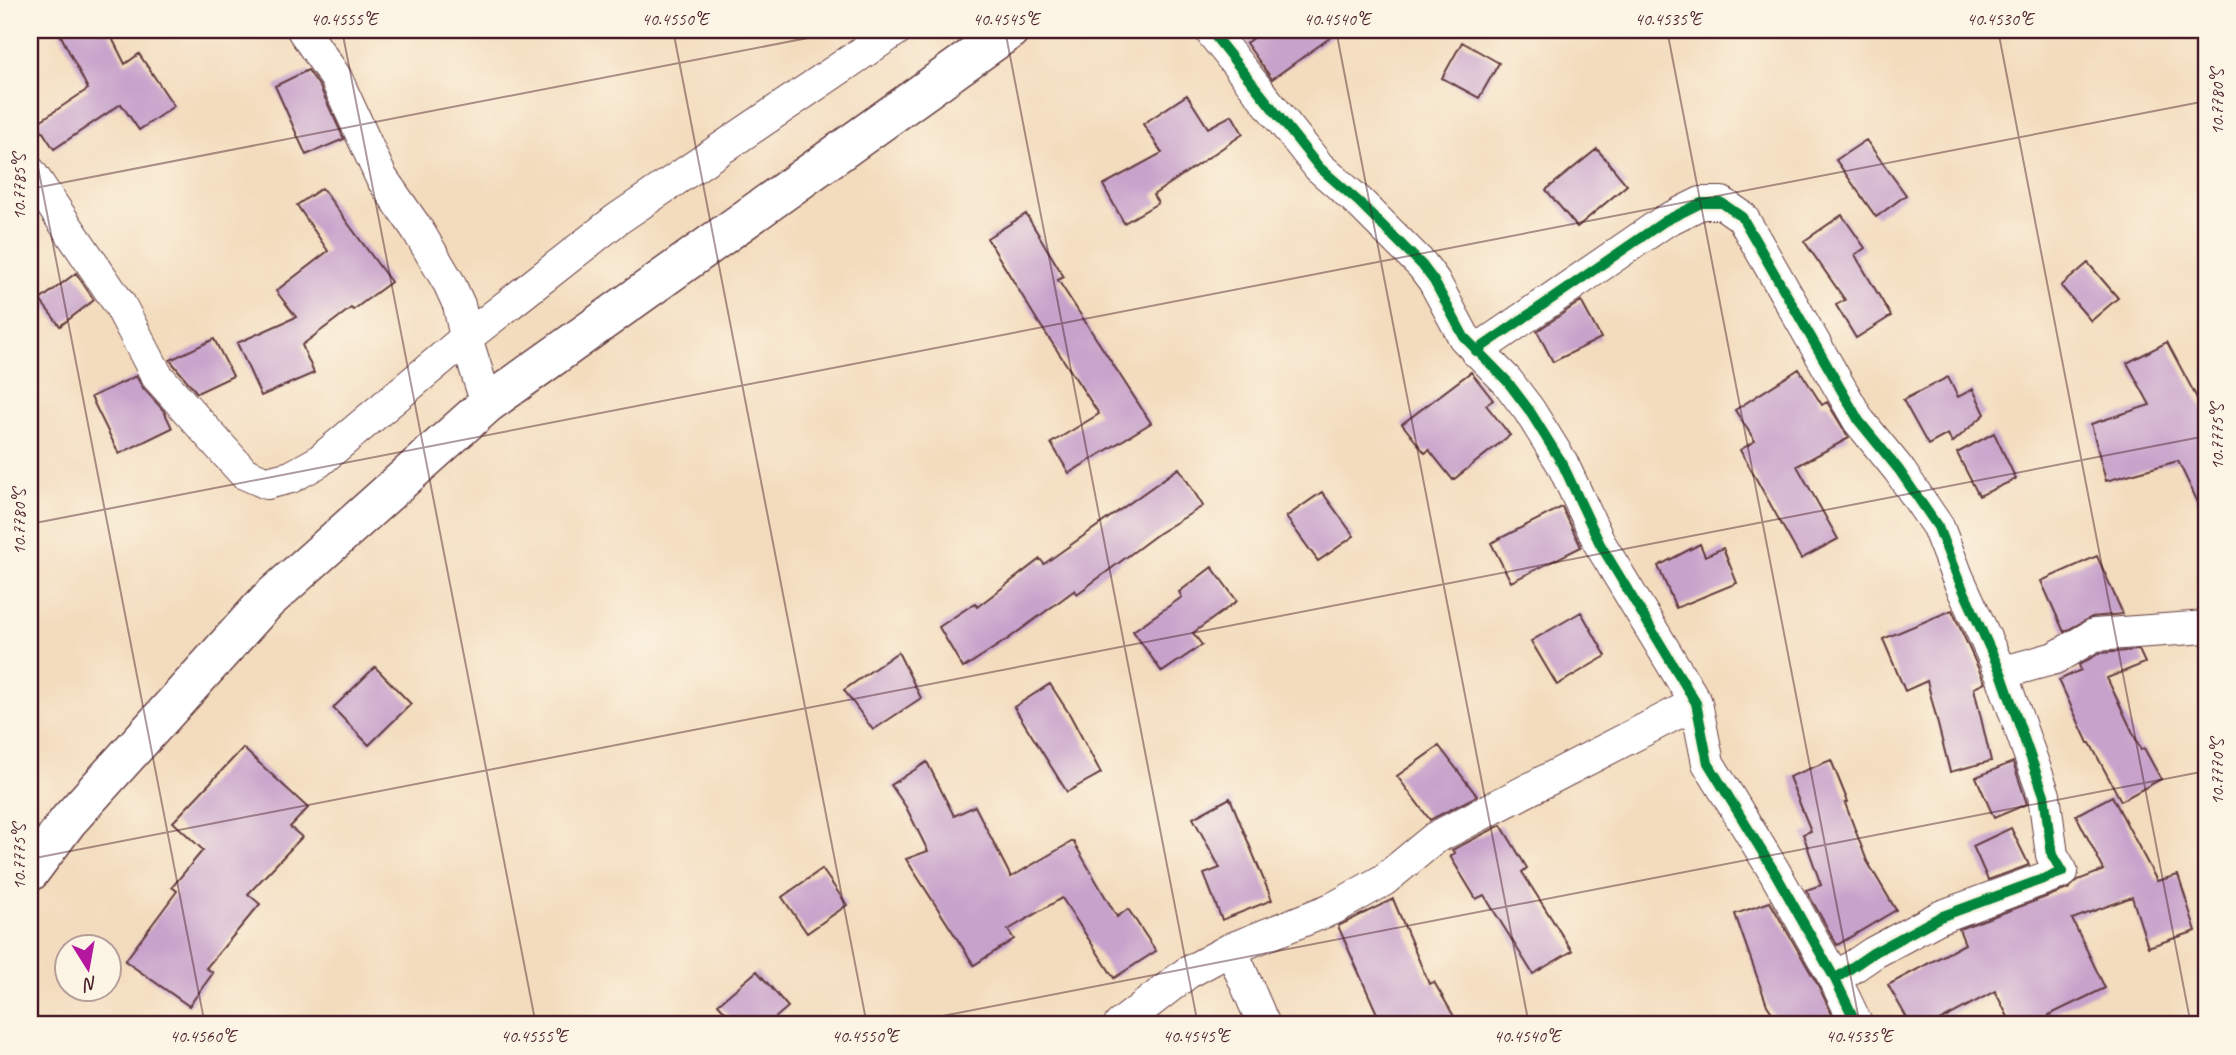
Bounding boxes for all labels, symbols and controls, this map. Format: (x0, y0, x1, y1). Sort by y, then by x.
text: 40.4555°E (311, 8, 380, 30)
text: 40.4550°E (642, 8, 711, 30)
text: 40.4545°E (973, 8, 1042, 30)
text: 40.4540°E (1304, 8, 1373, 30)
text: 40.4535°E (1635, 8, 1704, 30)
text: 40.4530°E (1967, 8, 2036, 30)
text: 10.7780°S (2206, 66, 2228, 135)
text: 10.7785°S (8, 151, 30, 220)
text: 10.7775°S (2206, 401, 2228, 470)
text: 10.7780°S (8, 486, 30, 555)
text: 10.7770°S (2206, 736, 2228, 805)
text: 10.7775°S (8, 821, 30, 890)
north arrow (52, 932, 122, 1002)
text: N (80, 971, 99, 997)
text: 40.4560°E (170, 1025, 239, 1047)
text: 40.4555°E (501, 1025, 570, 1047)
text: 40.4550°E (832, 1025, 901, 1047)
text: 40.4545°E (1163, 1025, 1232, 1047)
text: 40.4540°E (1494, 1025, 1563, 1047)
text: 40.4535°E (1826, 1025, 1895, 1047)

